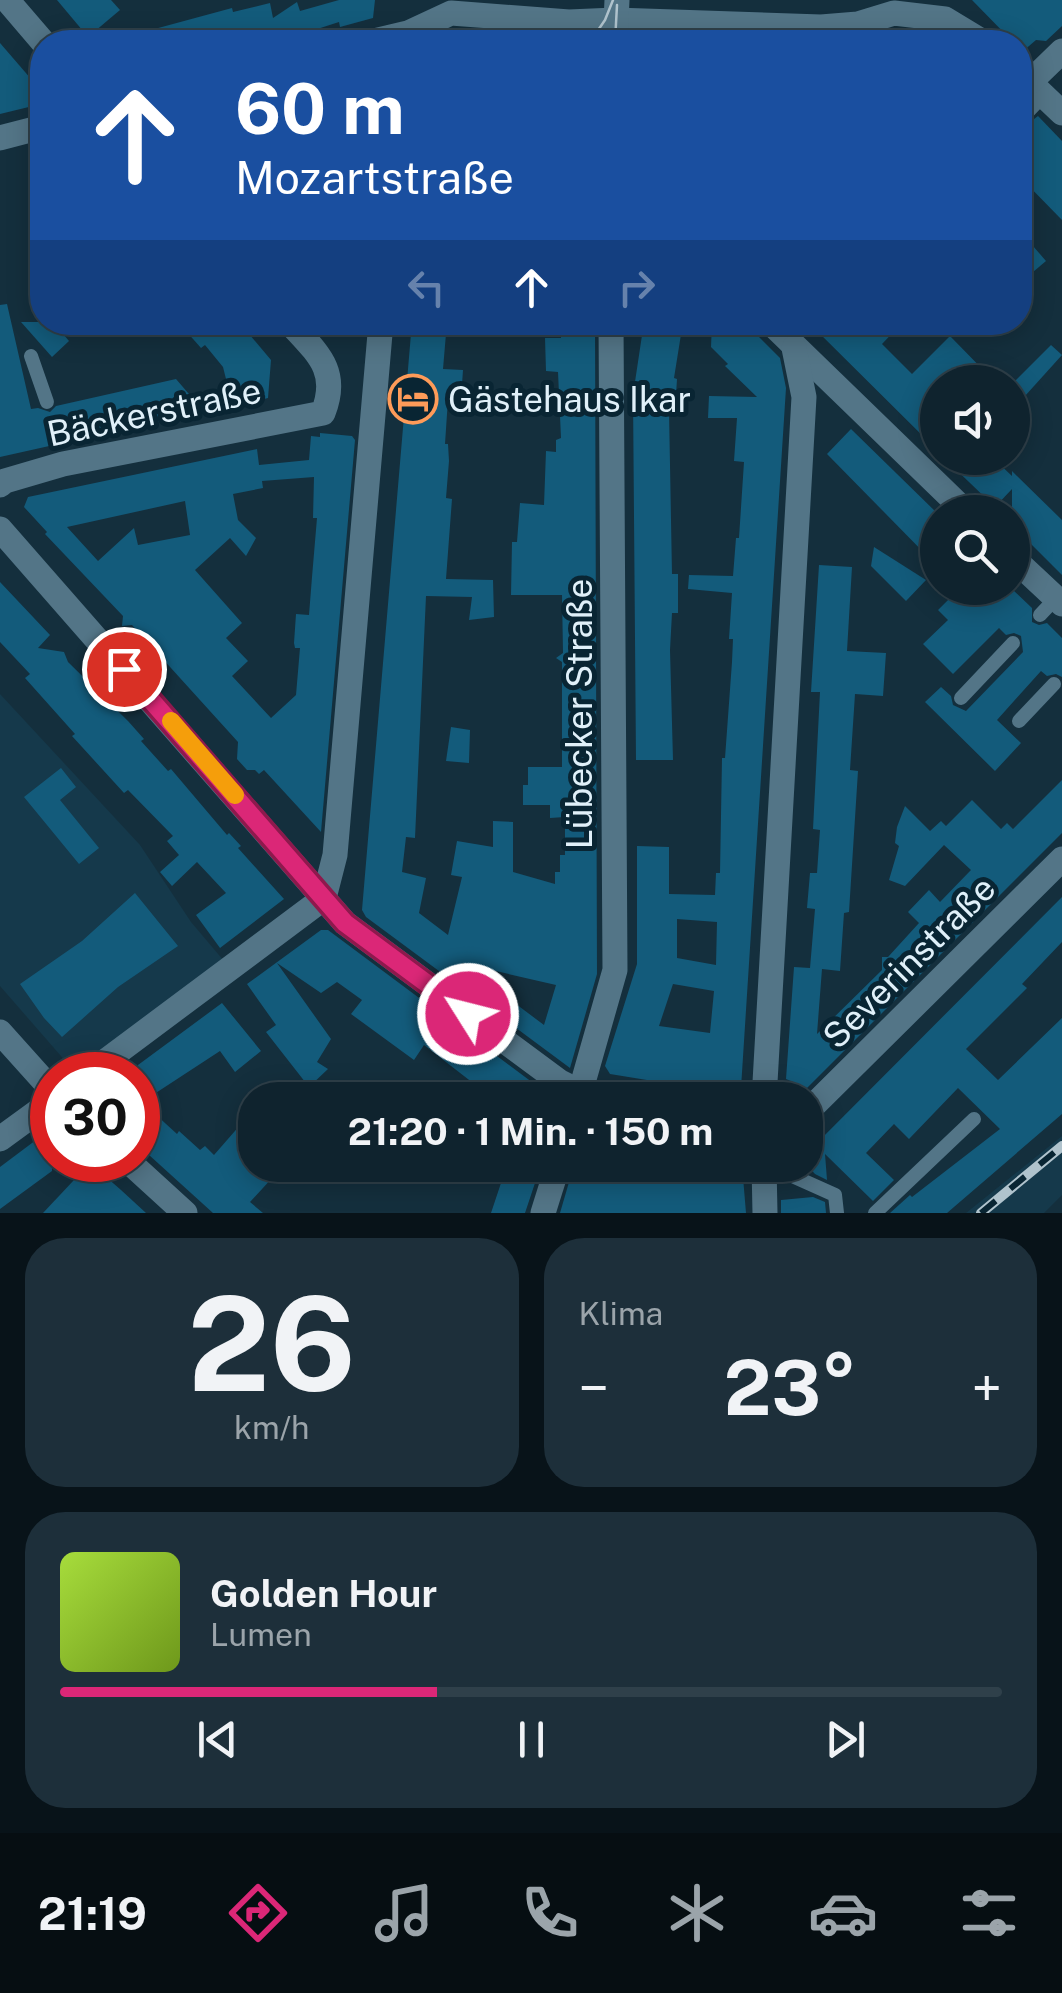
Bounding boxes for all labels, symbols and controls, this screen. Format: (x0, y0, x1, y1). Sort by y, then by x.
text: 60 m (235, 67, 405, 150)
icon: ahead (70, 70, 200, 200)
text: Mozartstraße (235, 151, 514, 204)
icon: left (399, 260, 454, 315)
icon: ahead (504, 260, 559, 315)
icon: right (609, 260, 664, 315)
map controls (920, 365, 1030, 605)
button: sound (920, 365, 1030, 475)
street label: Bäckerstraße (43, 369, 265, 455)
hotel icon: Gästehaus Ikar (387, 373, 439, 425)
place label: Gästehaus Ikar (448, 379, 691, 420)
button: search (920, 495, 1030, 605)
street label: Lübecker Straße (559, 579, 600, 849)
pin (82, 627, 167, 712)
icon: arrive (97, 642, 152, 697)
street label: Severinstraße (814, 867, 1004, 1057)
position arrow (416, 962, 520, 1066)
speed limit sign: 30 (30, 1052, 160, 1182)
text: 21:20 · 1 Min. · 150 m (348, 1109, 713, 1154)
text: 26 (188, 1268, 356, 1420)
text: Klima (579, 1295, 663, 1332)
text: 23° (724, 1344, 857, 1432)
text: − (579, 1356, 609, 1420)
text: + (972, 1356, 1002, 1420)
text: km/h (234, 1409, 309, 1446)
text: Golden Hour (210, 1571, 437, 1616)
text: Lumen (210, 1616, 312, 1653)
icon: previous (190, 1712, 245, 1767)
icon: pause (504, 1712, 559, 1767)
icon: next (818, 1712, 873, 1767)
icon: directions (223, 1878, 293, 1948)
icon: music (369, 1878, 439, 1948)
icon: phone (515, 1878, 585, 1948)
icon: climate (662, 1878, 732, 1948)
icon: car (808, 1878, 878, 1948)
icon: filters (954, 1878, 1024, 1948)
text: 21:19 (38, 1887, 147, 1940)

